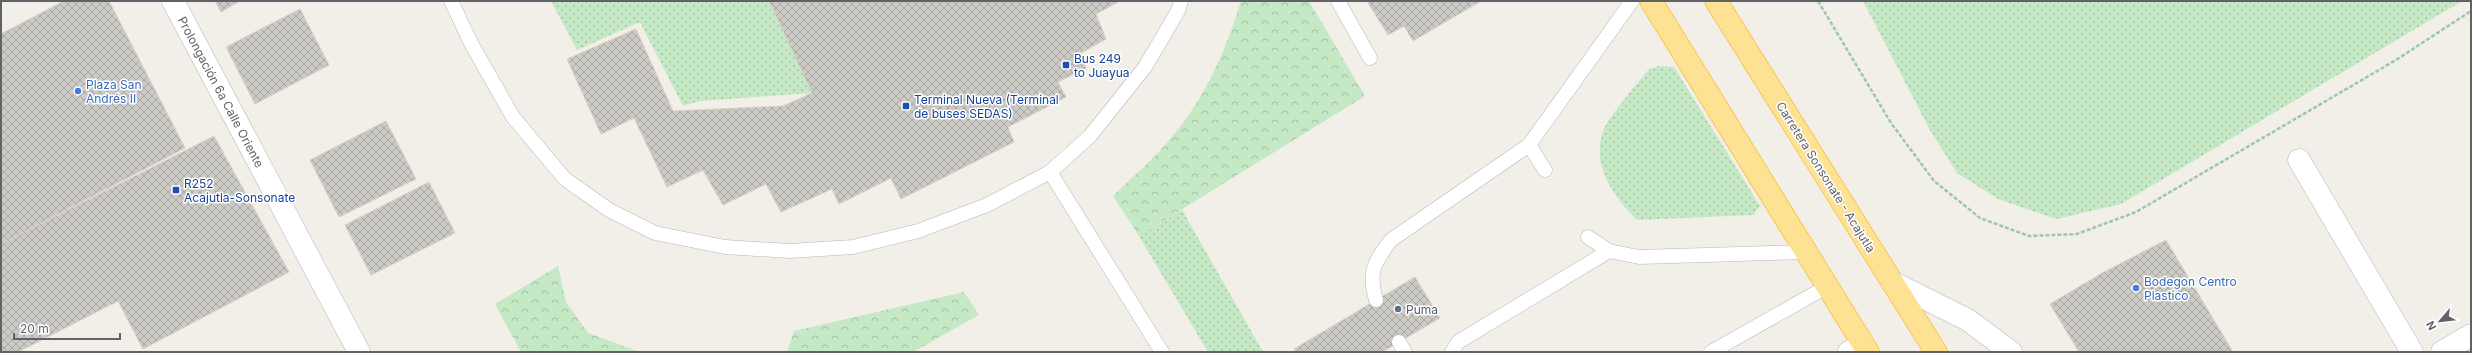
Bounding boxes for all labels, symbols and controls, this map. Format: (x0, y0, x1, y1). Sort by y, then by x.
street label: Prolongación 6a Calle Oriente (175, 14, 267, 170)
place label: Bus 249 to Juayua (1074, 51, 1129, 80)
marker: Bus 249 to Juayua (1061, 60, 1071, 70)
place label: Plaza San Andrés II (86, 77, 142, 106)
marker: Plaza San Andrés II (73, 86, 83, 96)
place label: Terminal Nueva (Terminal de buses SEDAS) (914, 92, 1059, 121)
street label: Carretera Sonsonate - Acajutla (1773, 99, 1879, 255)
marker: Terminal Nueva (Terminal de buses SEDAS) (901, 101, 911, 111)
place label: R252 Acajutla-Sonsonate (184, 176, 295, 205)
marker: R252 Acajutla-Sonsonate (171, 185, 181, 195)
place label: Bodegon Centro Plastico (2144, 274, 2237, 303)
marker: Bodegon Centro Plastico (2131, 283, 2141, 293)
north arrow (2420, 301, 2460, 341)
place label: Puma (1406, 302, 1438, 317)
marker: Puma (1393, 304, 1403, 314)
scale bar (14, 315, 120, 341)
text: N (2423, 319, 2439, 333)
text: 20 m (20, 321, 49, 336)

